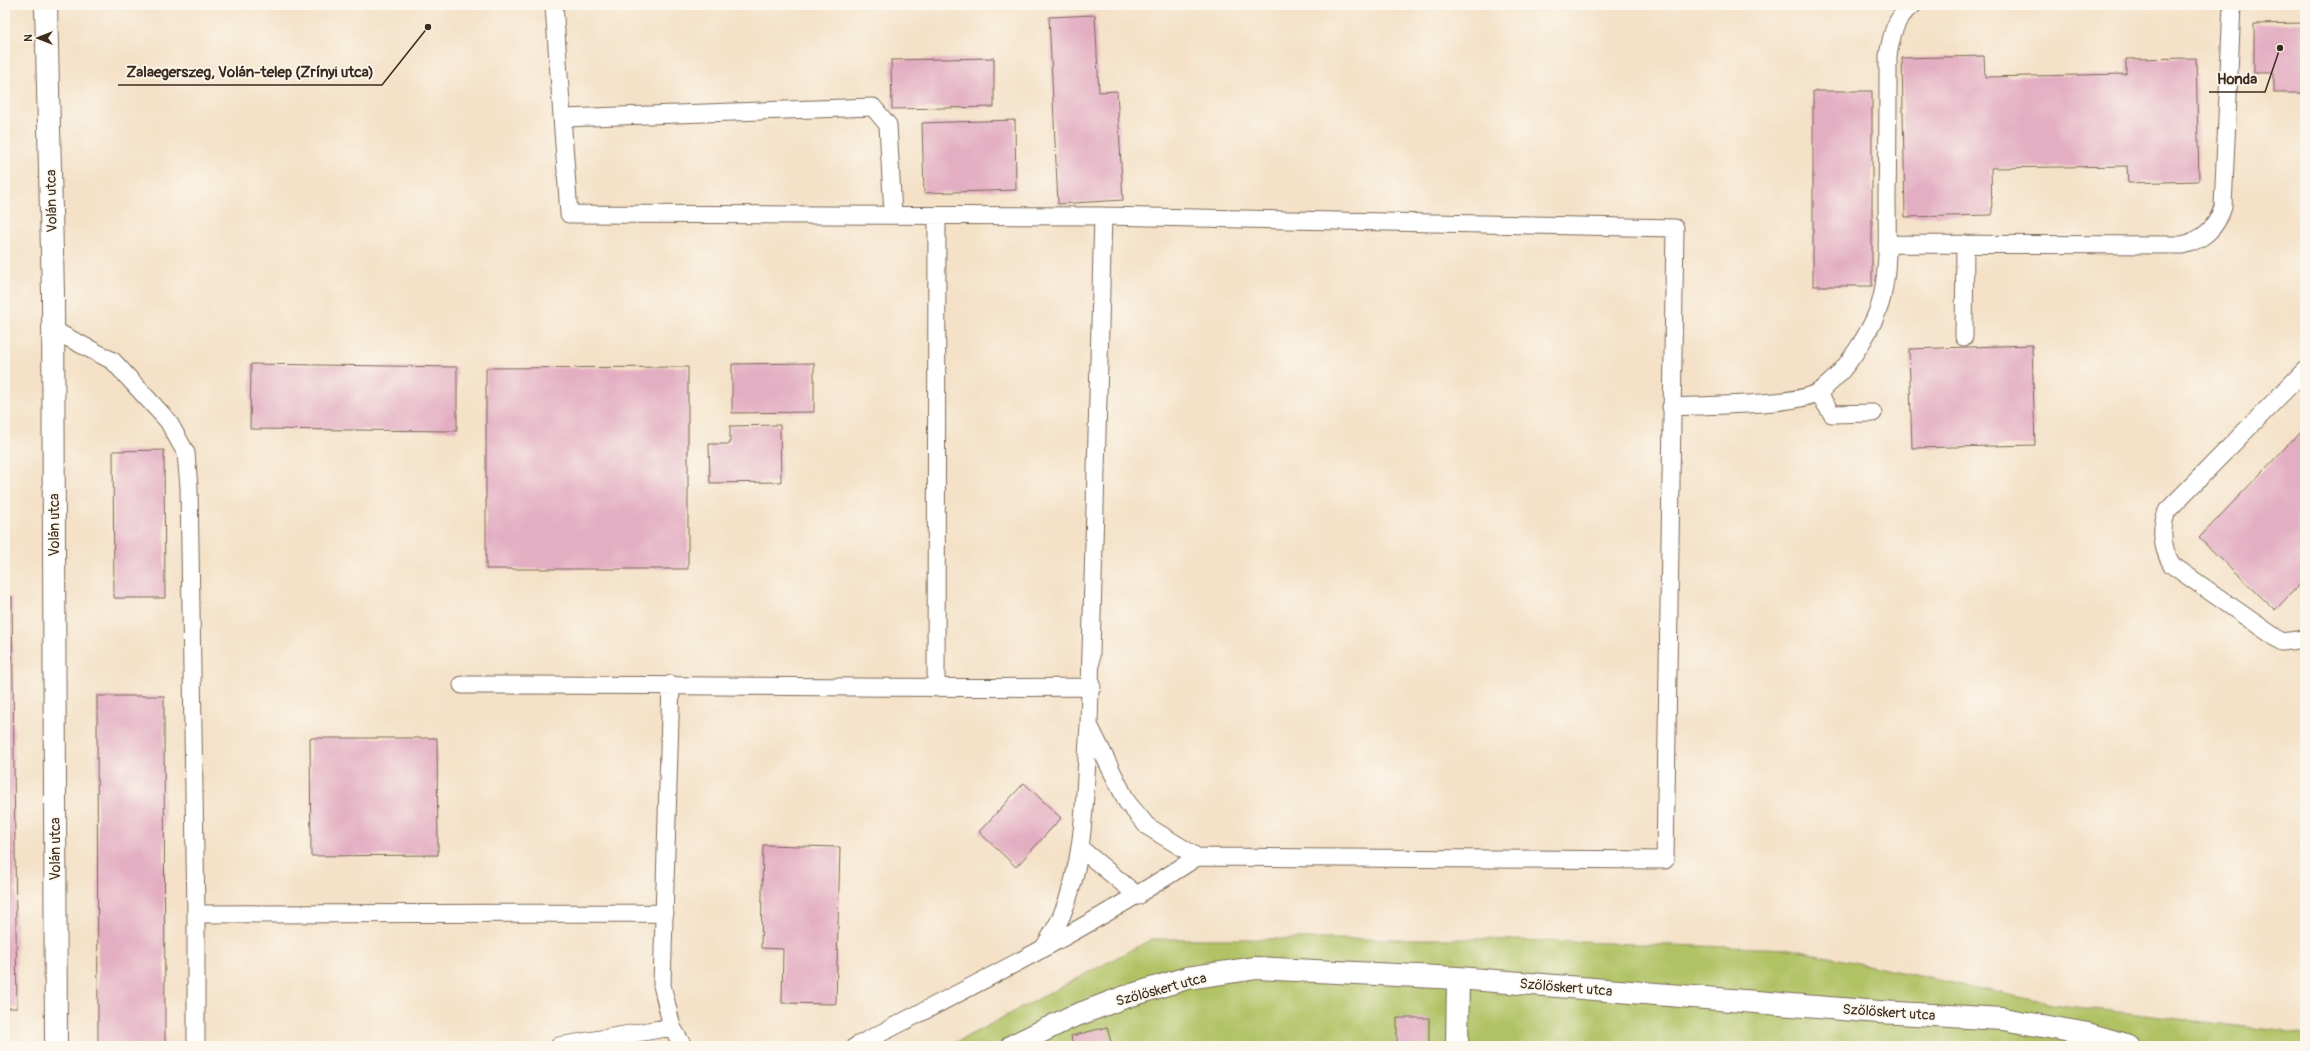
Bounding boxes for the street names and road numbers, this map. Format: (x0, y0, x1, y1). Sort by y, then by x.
street label: Volán utca (42, 169, 61, 233)
street label: Volán utca (46, 493, 63, 557)
street label: Volán utca (47, 817, 64, 881)
street label: Szőlőskert utca (1114, 969, 1208, 1010)
street label: Szőlőskert utca (1519, 975, 1613, 1000)
street label: Szőlőskert utca (1842, 1001, 1936, 1024)

